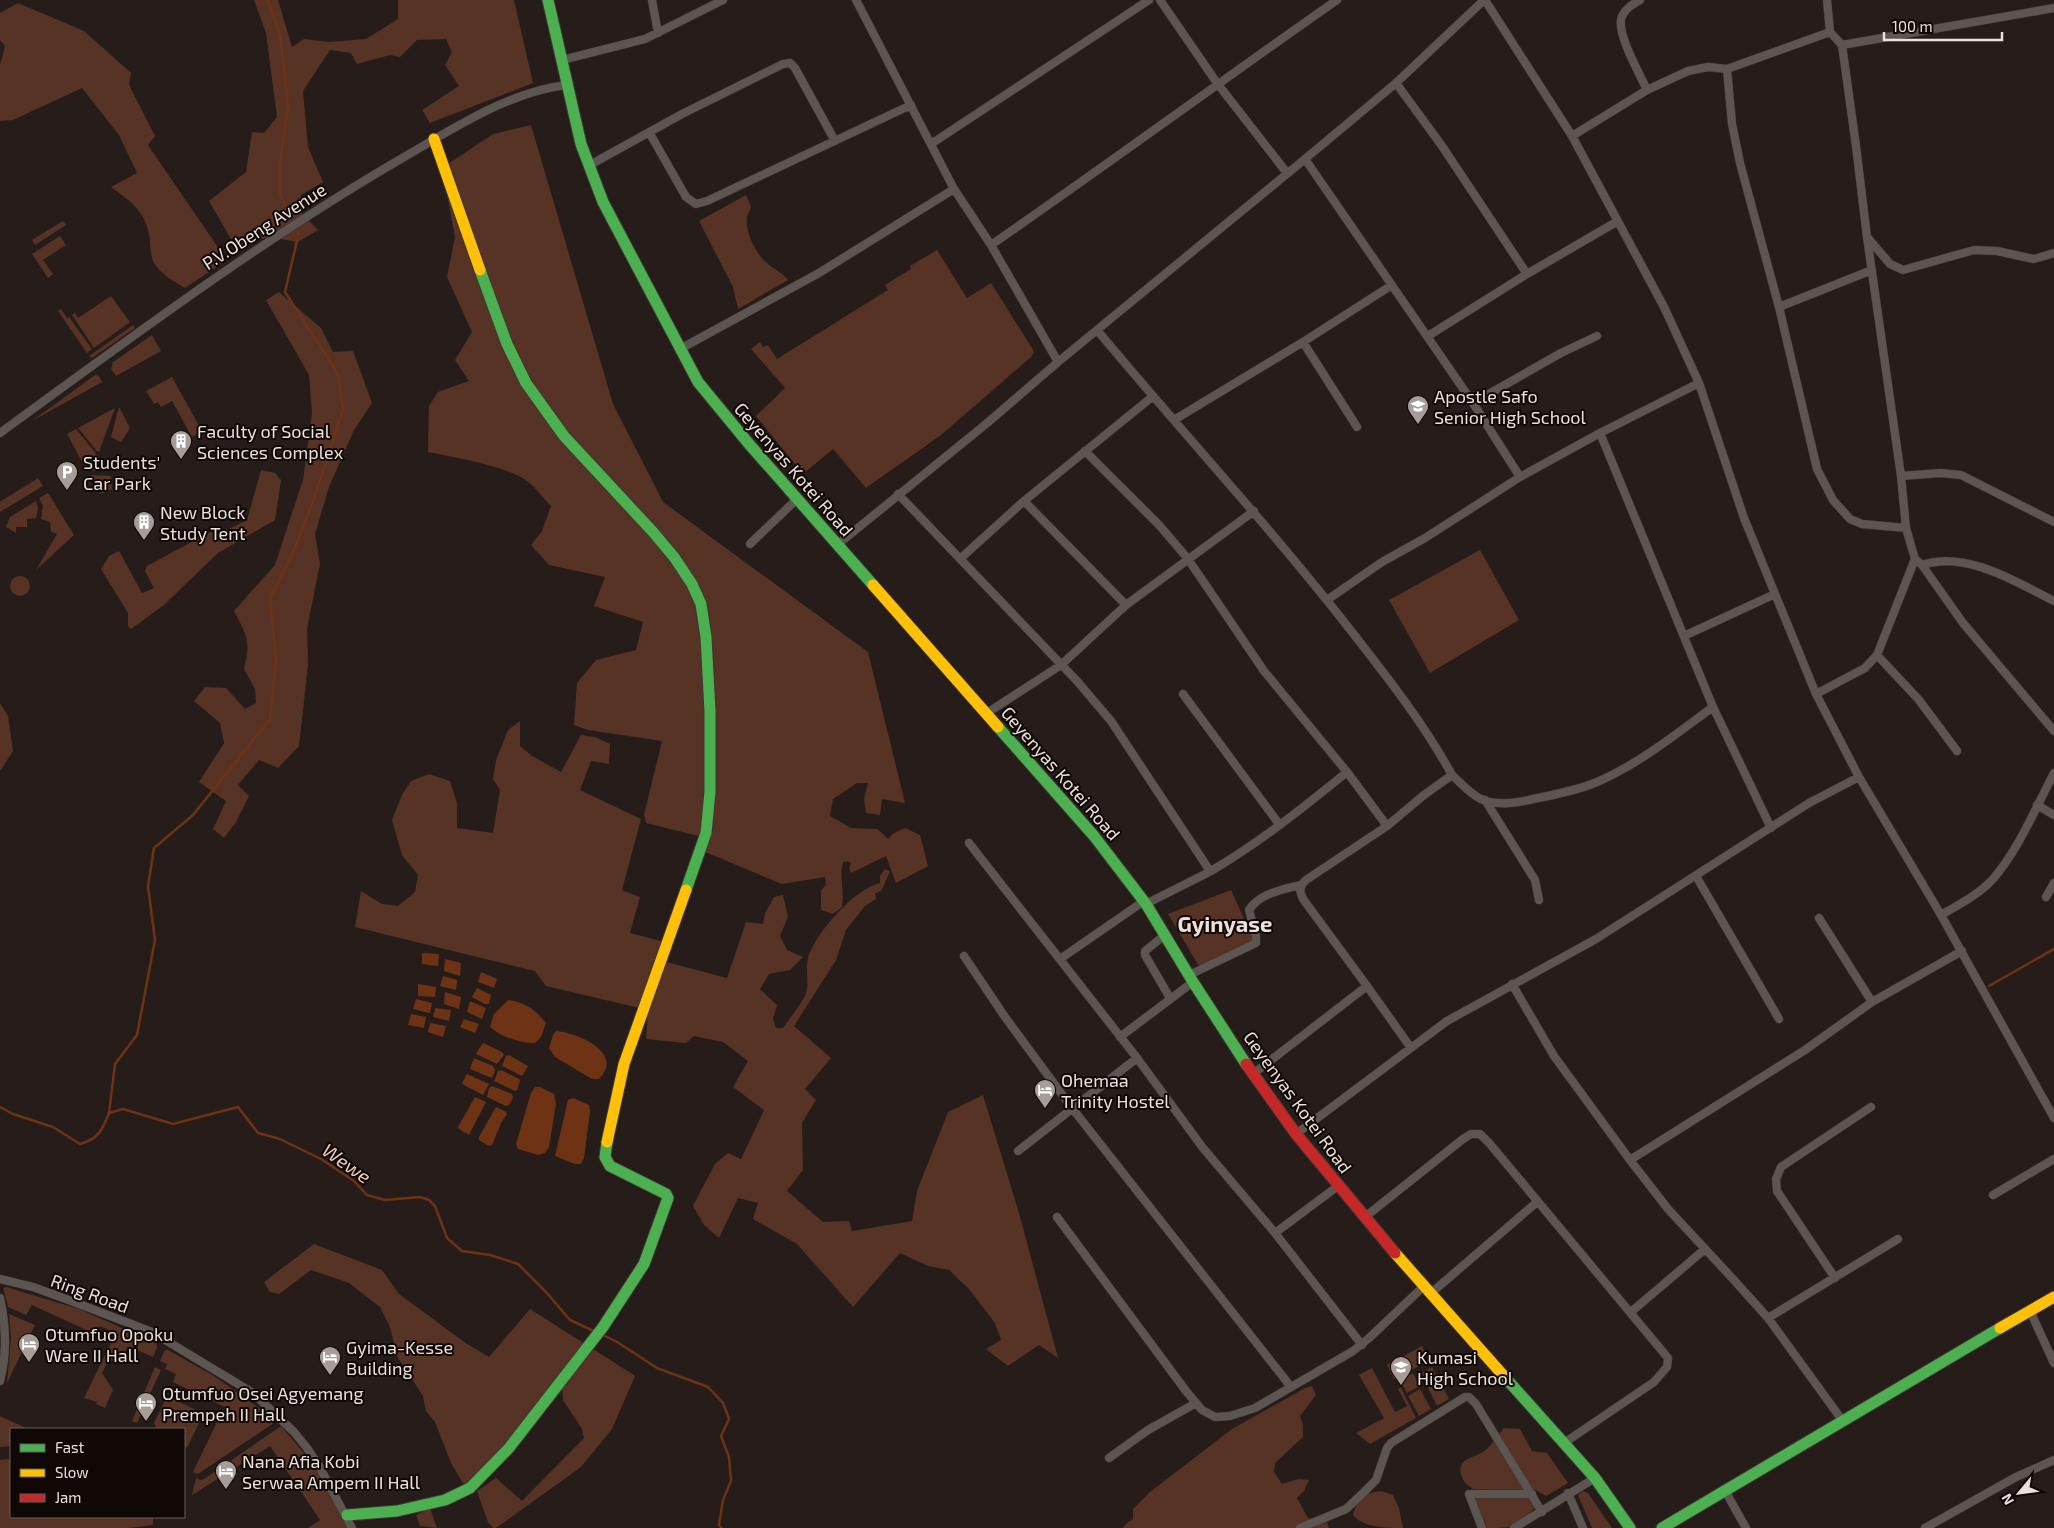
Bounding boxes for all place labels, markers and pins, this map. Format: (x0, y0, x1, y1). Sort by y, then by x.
place label: Apostle Safo Senior High School (1434, 385, 1587, 428)
school or university icon: Apostle Safo Senior High School (1406, 394, 1430, 425)
place label: Faculty of Social Sciences Complex (197, 420, 344, 463)
building icon: Faculty of Social Sciences Complex (169, 429, 193, 460)
place label: Students' Car Park (83, 451, 160, 494)
parking icon: Students' Car Park (55, 460, 79, 491)
place label: New Block Study Tent (160, 501, 246, 544)
building icon: New Block Study Tent (132, 510, 156, 541)
place label: Ohemaa Trinity Hostel (1061, 1069, 1170, 1112)
hotel icon: Ohemaa Trinity Hostel (1033, 1078, 1057, 1109)
place label: Otumfuo Opoku Ware II Hall (45, 1323, 173, 1366)
hotel icon: Otumfuo Opoku Ware II Hall (17, 1332, 41, 1363)
place label: Gyima-Kesse Building (346, 1336, 453, 1379)
hotel icon: Gyima-Kesse Building (318, 1345, 342, 1376)
place label: Kumasi High School (1417, 1346, 1514, 1389)
school or university icon: Kumasi High School (1389, 1355, 1413, 1386)
place label: Otumfuo Osei Agyemang Prempeh II Hall (162, 1382, 364, 1425)
hotel icon: Otumfuo Osei Agyemang Prempeh II Hall (134, 1391, 158, 1422)
place label: Nana Afia Kobi Serwaa Ampem II Hall (242, 1450, 421, 1493)
hotel icon: Nana Afia Kobi Serwaa Ampem II Hall (214, 1459, 238, 1490)

